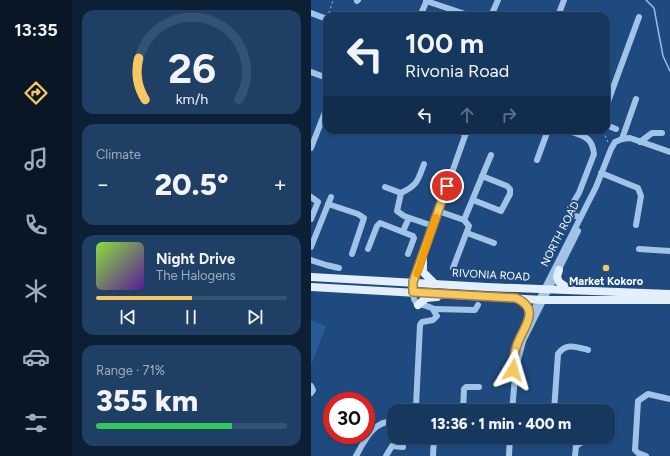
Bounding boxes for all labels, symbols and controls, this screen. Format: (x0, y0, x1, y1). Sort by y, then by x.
text: 13:35 (14, 19, 58, 41)
text: 100 m (405, 26, 484, 60)
icon: left (339, 28, 391, 80)
text: 26 (167, 43, 216, 93)
text: Rivonia Road (405, 60, 509, 82)
icon: directions (22, 79, 50, 107)
text: km/h (175, 90, 208, 108)
icon: left (414, 104, 436, 126)
icon: ahead (456, 104, 478, 126)
icon: right (498, 104, 520, 126)
icon: music (22, 145, 50, 173)
text: Climate (96, 147, 141, 162)
text: 20.5° (154, 166, 229, 203)
pin (430, 169, 464, 203)
text: − (96, 171, 110, 198)
text: + (273, 171, 287, 198)
icon: arrive (436, 175, 458, 197)
street label: NORTH ROAD (538, 199, 582, 269)
icon: phone (22, 211, 50, 239)
text: Night Drive (156, 250, 235, 268)
marker: Market Kokoro (601, 263, 611, 273)
street label: RIVONIA ROAD (452, 266, 531, 284)
text: The Halogens (156, 268, 236, 283)
place label: Market Kokoro (569, 275, 644, 288)
icon: climate (22, 277, 50, 305)
icon: previous (117, 306, 139, 328)
icon: pause (180, 306, 202, 328)
icon: next (244, 306, 266, 328)
icon: car (22, 343, 50, 371)
position arrow (492, 349, 534, 391)
text: Range · 71% (96, 363, 165, 378)
text: 355 km (96, 382, 198, 419)
speed limit sign: 30 (323, 392, 375, 444)
icon: filters (22, 409, 50, 437)
text: 13:36 · 1 min · 400 m (431, 415, 571, 433)

